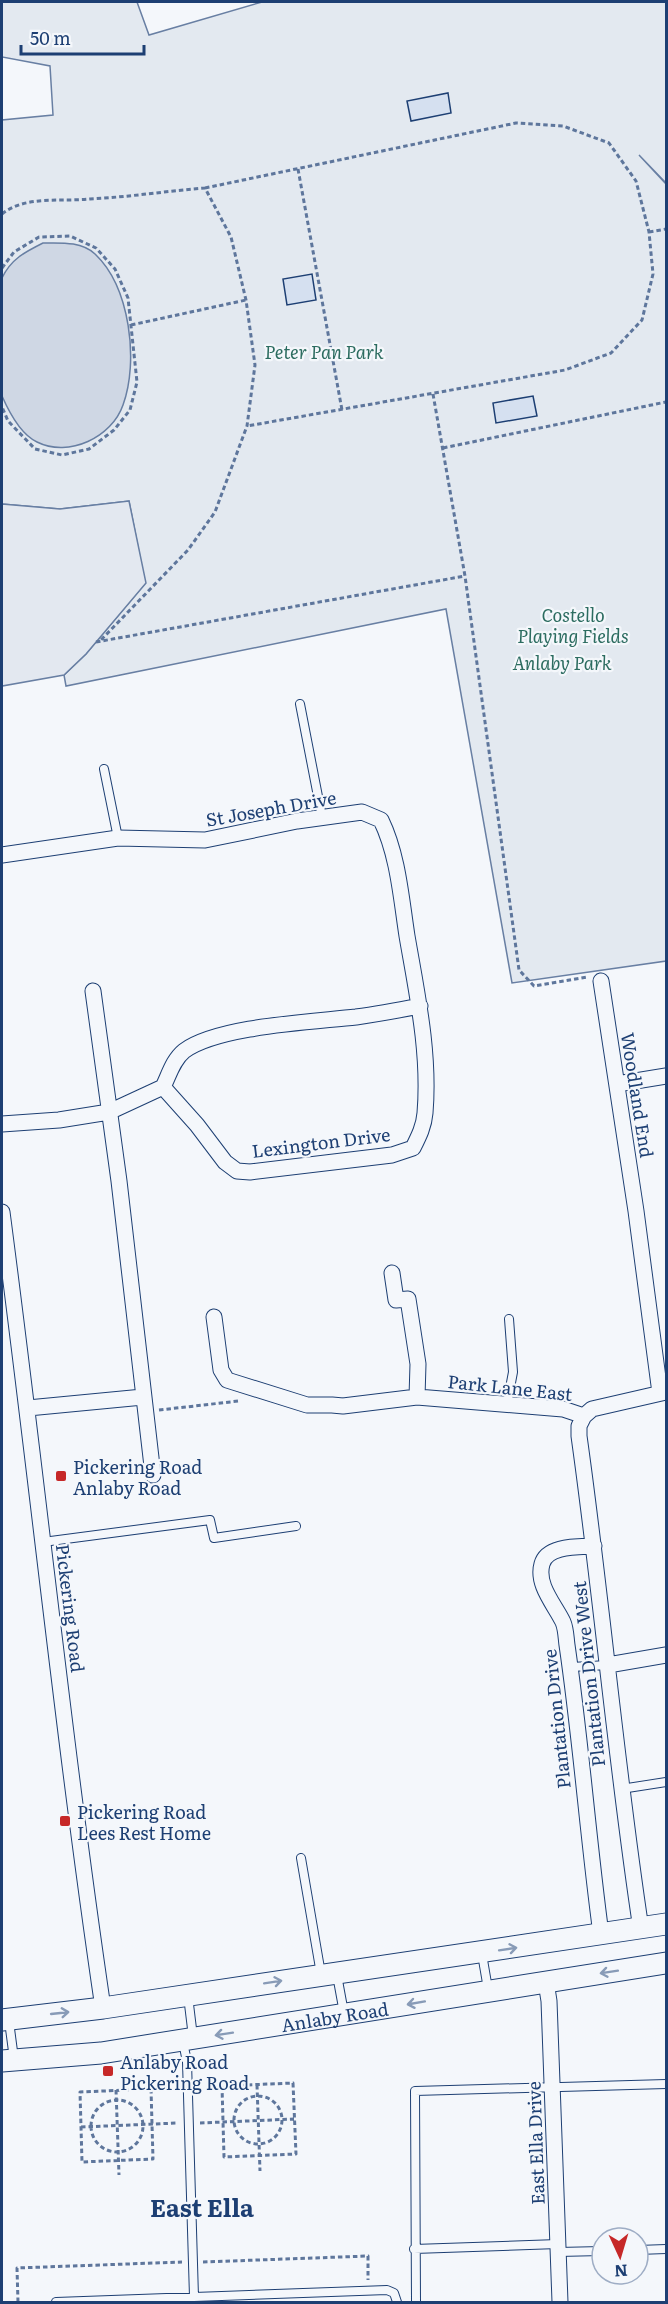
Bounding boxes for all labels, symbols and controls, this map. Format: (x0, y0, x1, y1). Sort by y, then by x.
scale bar (21, 18, 144, 56)
text: 50 m (30, 24, 71, 51)
park label: Peter Pan Park (264, 338, 384, 365)
park label: Costello Playing Fields (517, 601, 629, 649)
park label: Anlaby Park (512, 649, 612, 676)
street label: St Joseph Drive (204, 783, 338, 833)
street label: Woodland End (615, 1030, 661, 1160)
street label: Lexington Drive (250, 1120, 392, 1164)
street label: Park Lane East (446, 1367, 574, 1407)
place label: Pickering Road Anlaby Road (73, 1453, 202, 1501)
marker: Pickering Road Anlaby Road (54, 1469, 68, 1483)
street label: Pickering Road (50, 1542, 92, 1674)
street label: Plantation Drive West (565, 1579, 611, 1768)
street label: Plantation Drive (535, 1648, 577, 1790)
place label: Pickering Road Lees Rest Home (77, 1798, 211, 1846)
marker: Pickering Road Lees Rest Home (58, 1814, 72, 1828)
one-way arrow (498, 1943, 517, 1954)
one-way arrow (599, 1967, 619, 1978)
one-way arrow (263, 1977, 283, 1988)
street label: Anlaby Road (279, 1994, 390, 2038)
one-way arrow (407, 1998, 426, 2009)
one-way arrow (49, 2008, 69, 2019)
one-way arrow (214, 2029, 234, 2040)
place label: Anlaby Road Pickering Road (120, 2048, 249, 2096)
marker: Anlaby Road Pickering Road (101, 2064, 115, 2078)
street label: East Ella Drive (519, 2081, 551, 2205)
district label: East Ella (150, 2189, 254, 2224)
north arrow (590, 2226, 650, 2286)
text: N (614, 2260, 629, 2284)

